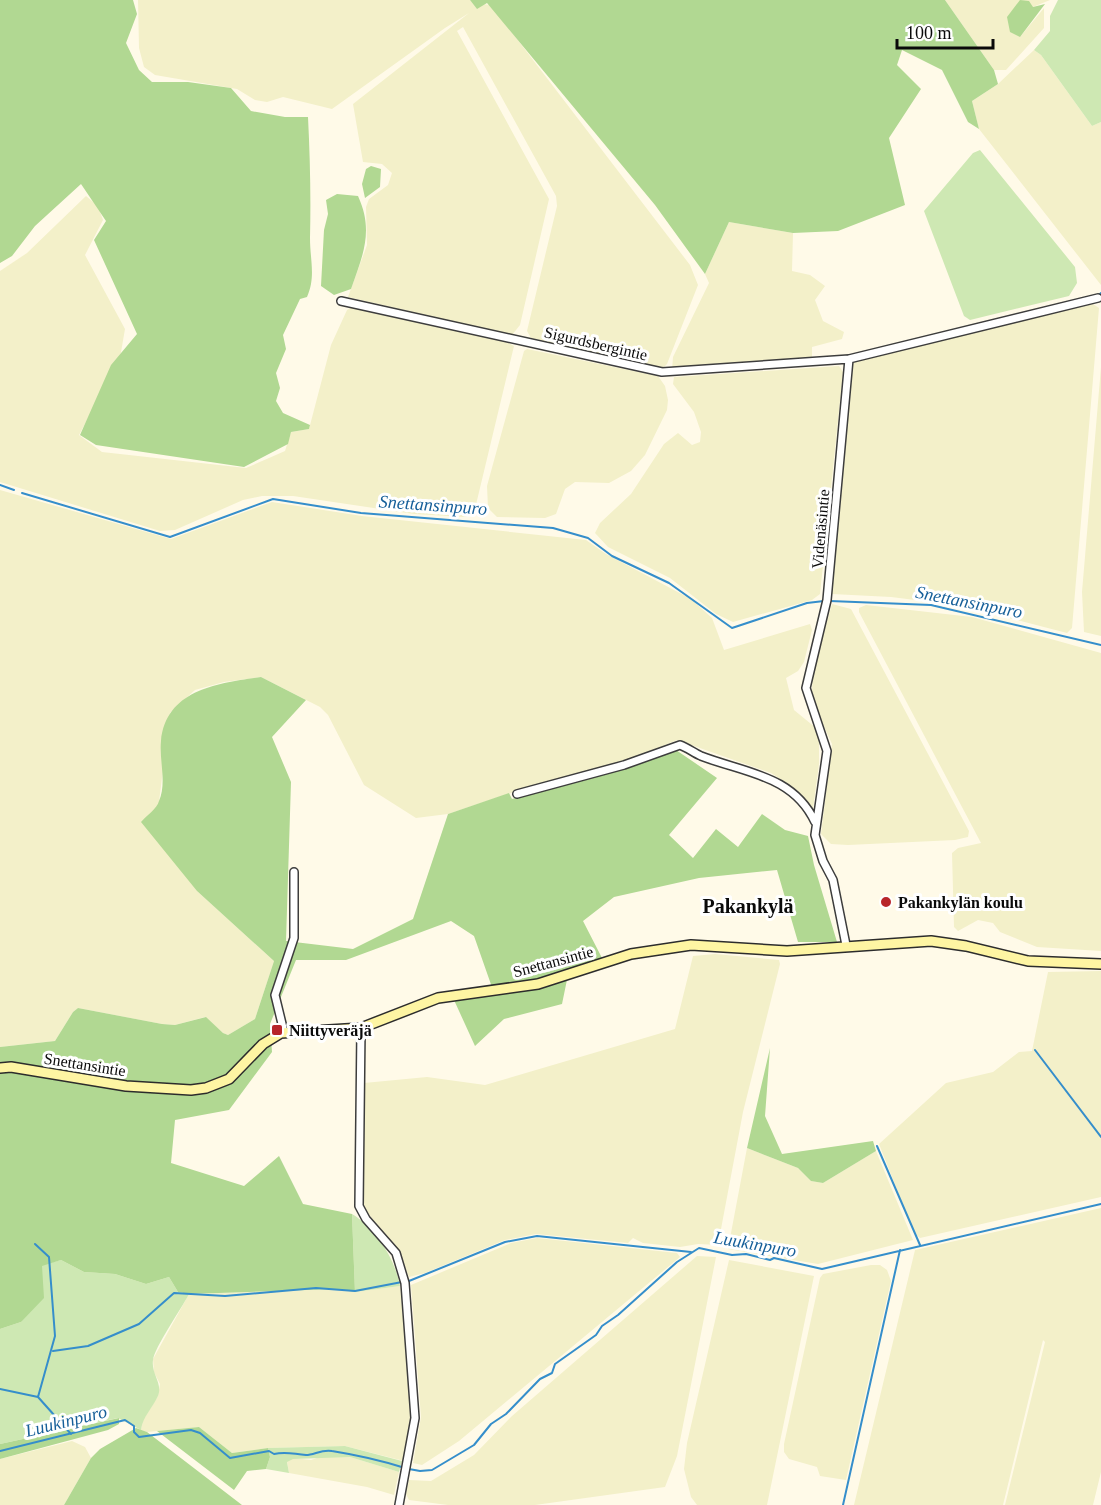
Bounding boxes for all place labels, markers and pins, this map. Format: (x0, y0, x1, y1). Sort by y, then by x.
place label: Pakankylän koulu (898, 894, 1023, 912)
marker: Pakankylän koulu (879, 895, 893, 909)
place label: Niittyveräjä (289, 1022, 372, 1040)
marker: Niittyveräjä (270, 1023, 284, 1037)

